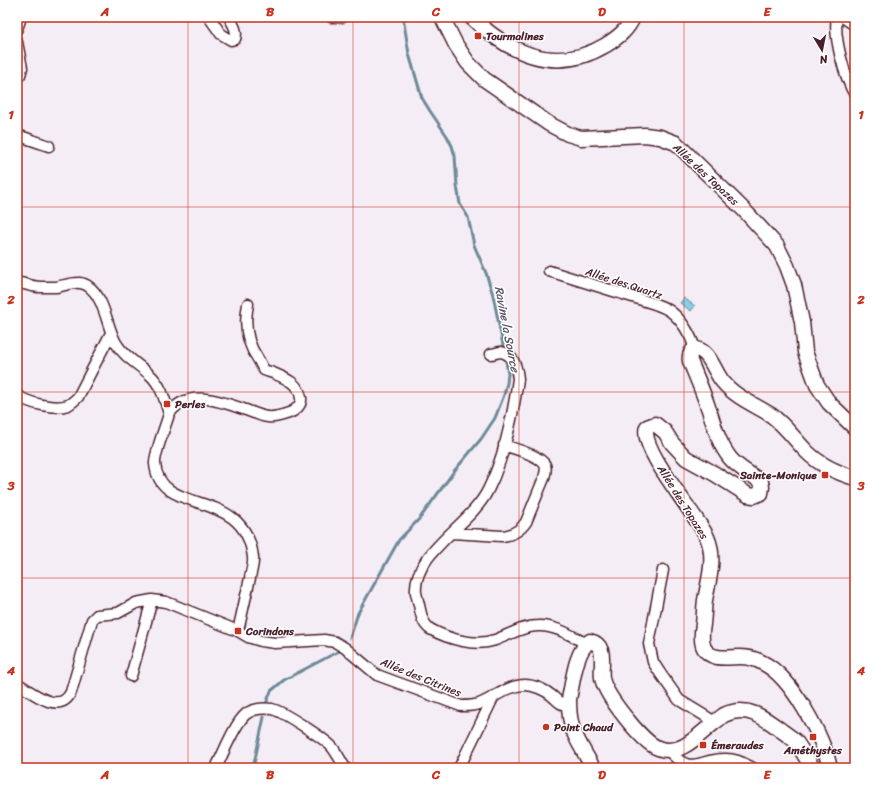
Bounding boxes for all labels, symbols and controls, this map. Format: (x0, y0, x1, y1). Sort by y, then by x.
text: A (100, 0, 109, 23)
text: B (266, 0, 275, 23)
text: C (431, 0, 441, 23)
text: D (598, 0, 606, 23)
text: E (763, 0, 772, 23)
place label: Tourmalines (486, 27, 545, 46)
north arrow (802, 30, 842, 70)
marker: Tourmalines (473, 31, 483, 41)
text: N (818, 49, 830, 69)
text: 1 (8, 103, 14, 126)
text: 1 (858, 103, 864, 126)
street label: Allée des Topazes (667, 138, 744, 211)
street label: Allée des Quartz (582, 262, 665, 305)
water label: Ravine la Source (488, 284, 526, 376)
text: 2 (6, 288, 15, 311)
text: 2 (856, 288, 865, 311)
place label: Perles (175, 395, 206, 414)
marker: Perles (162, 399, 172, 409)
street label: Allée des Topazes (652, 460, 714, 544)
place label: Sainte-Monique (739, 466, 817, 485)
marker: Sainte-Monique (820, 470, 830, 480)
text: 3 (6, 474, 15, 497)
text: 3 (856, 474, 865, 497)
place label: Corindons (245, 622, 295, 641)
marker: Corindons (233, 626, 243, 636)
street label: Allée des Citrines (376, 652, 465, 703)
text: 4 (6, 659, 16, 682)
text: 4 (856, 659, 866, 682)
place label: Point Chaud (554, 718, 614, 737)
marker: Point Chaud (541, 722, 551, 732)
marker: Améthystes (808, 732, 818, 742)
place label: Émeraudes (711, 736, 765, 755)
marker: Émeraudes (698, 740, 708, 750)
place label: Améthystes (783, 741, 843, 760)
text: A (100, 763, 109, 785)
text: B (266, 763, 275, 785)
text: C (431, 763, 441, 785)
text: D (598, 763, 606, 785)
text: E (763, 763, 772, 785)

